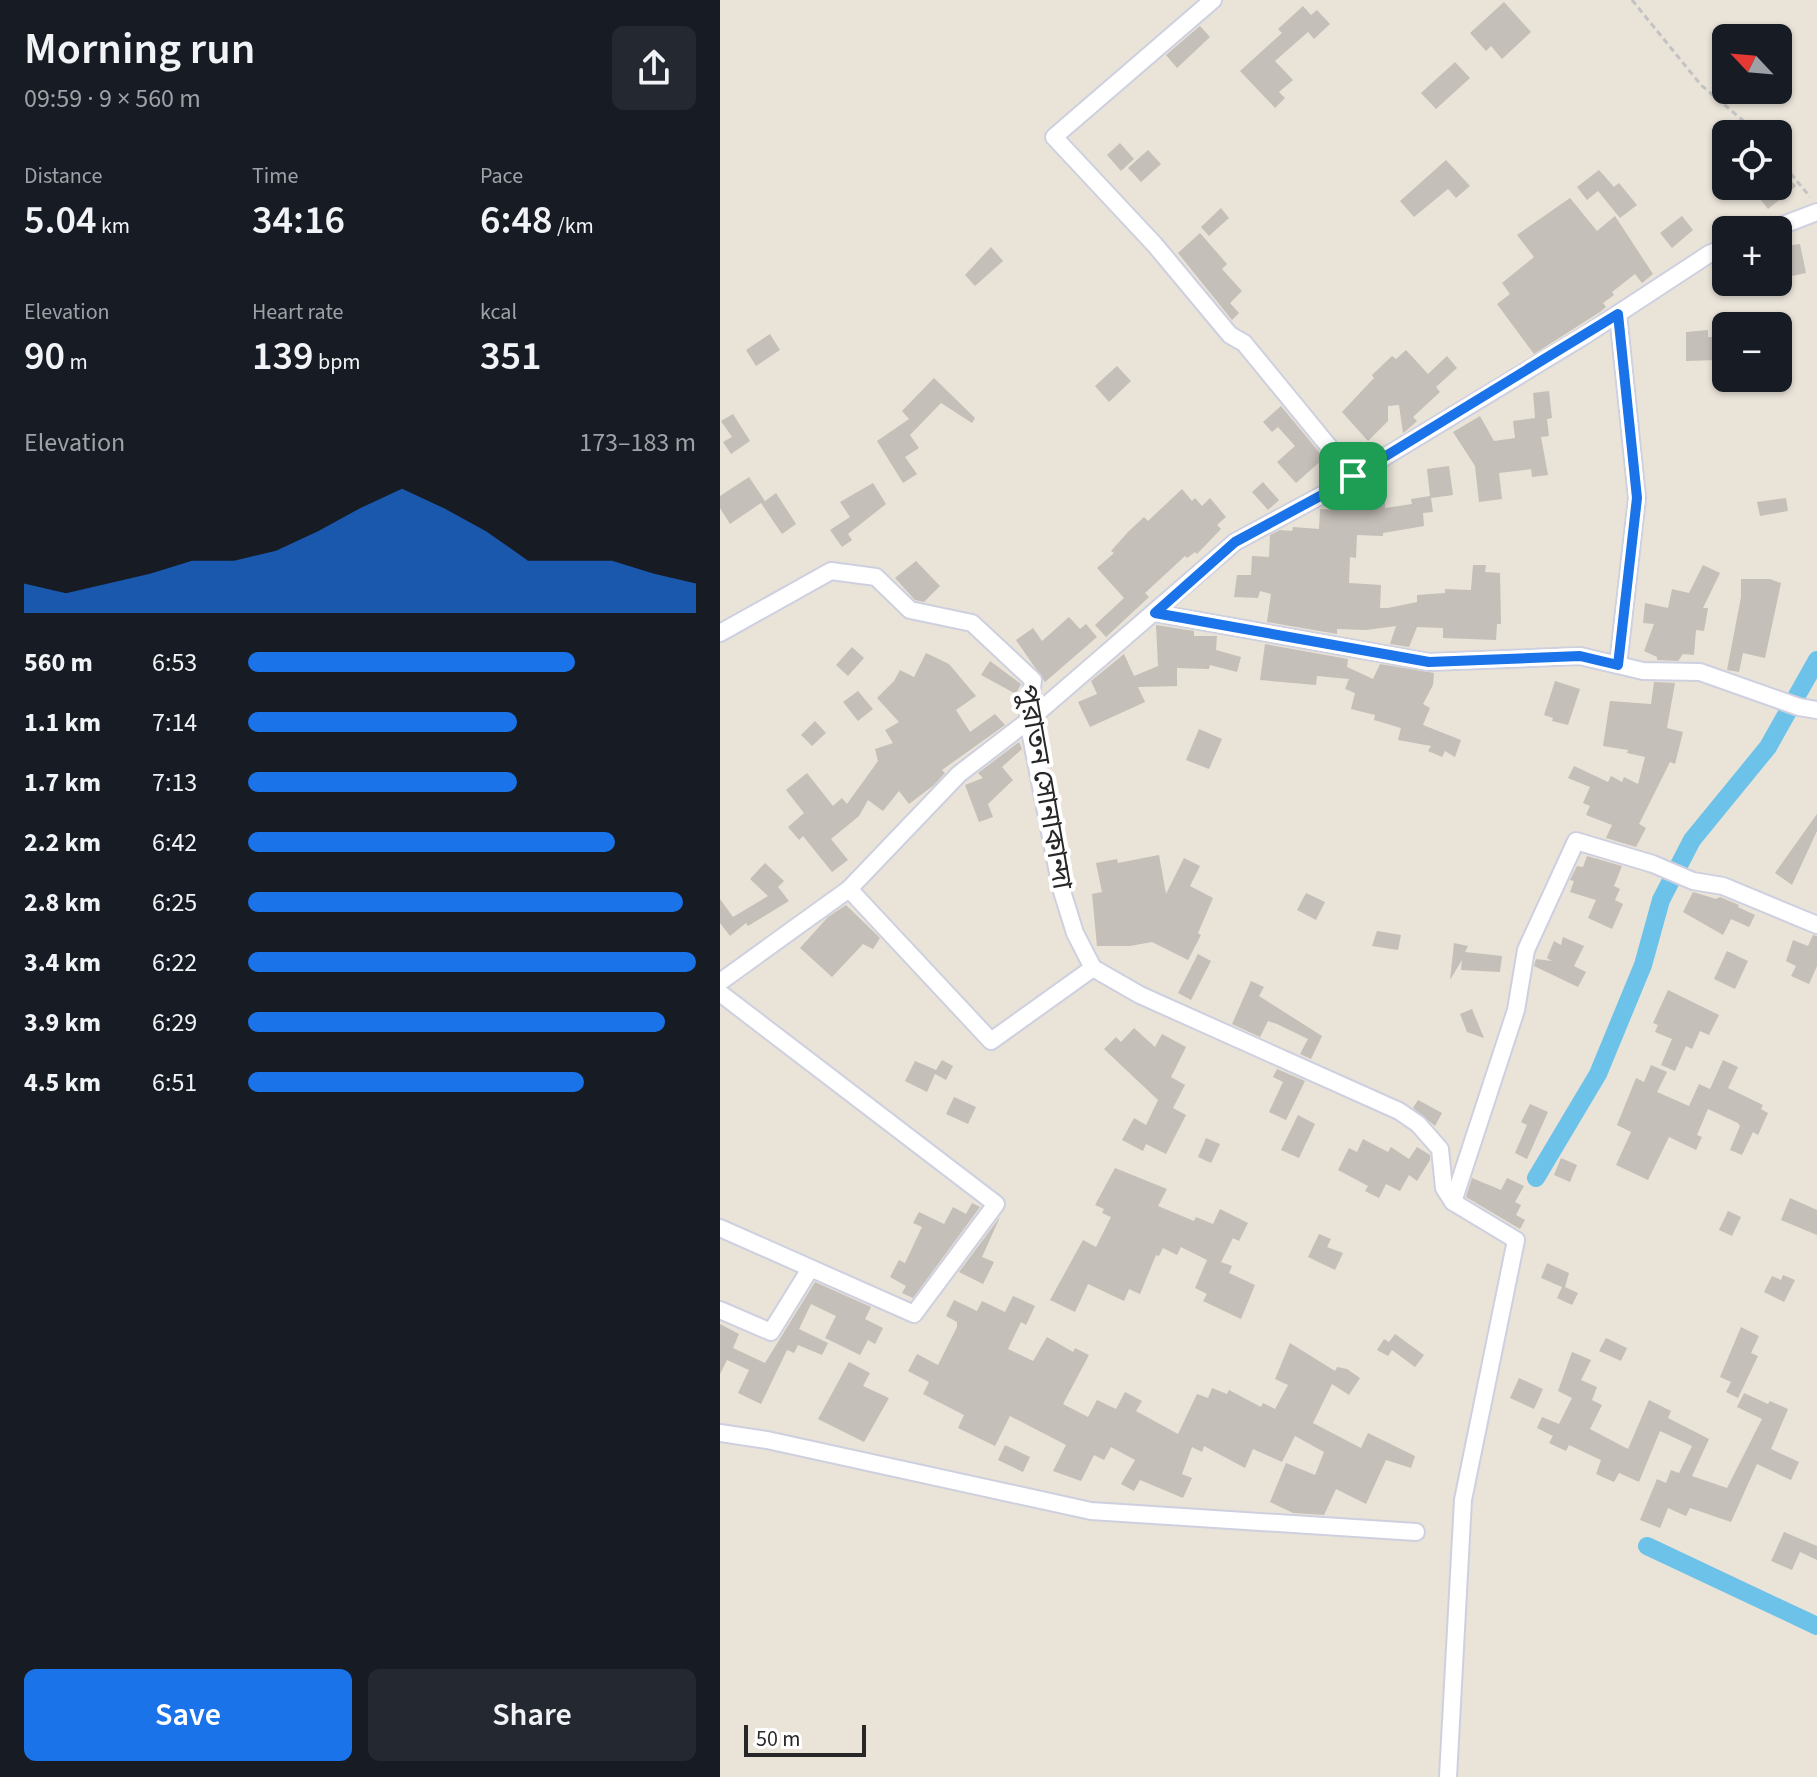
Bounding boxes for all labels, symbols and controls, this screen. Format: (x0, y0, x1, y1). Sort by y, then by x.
text: Morning run (24, 18, 255, 81)
north arrow (1712, 24, 1792, 104)
map controls (1712, 24, 1792, 392)
button: share (612, 26, 696, 110)
text: 09:59 · 9 × 560 m (24, 80, 201, 117)
button: locate (1712, 120, 1792, 200)
text: Distance (24, 160, 102, 192)
text: Time (252, 160, 298, 192)
text: Pace (480, 160, 523, 192)
text: 5.04 (24, 192, 97, 249)
text: 34:16 (252, 192, 345, 249)
text: 6:48 (480, 192, 553, 249)
text: km (97, 210, 130, 242)
text: /km (553, 210, 594, 242)
button: + (1712, 216, 1792, 296)
text: Elevation (24, 296, 110, 328)
text: Heart rate (252, 296, 343, 328)
text: kcal (480, 296, 517, 328)
button: − (1712, 312, 1792, 392)
text: 90 (24, 328, 65, 385)
text: 139 (252, 328, 314, 385)
text: 351 (480, 328, 542, 385)
text: m (65, 346, 88, 378)
text: bpm (314, 346, 361, 378)
text: Elevation (24, 424, 125, 461)
text: 173–183 m (579, 424, 696, 461)
pin (1319, 442, 1387, 510)
icon: arrive (1331, 454, 1375, 498)
text: 560 m (24, 644, 93, 681)
text: 6:53 (152, 644, 197, 681)
street label: পুরাতন সোনাকান্দা (1007, 682, 1083, 893)
text: 1.1 km (24, 704, 101, 741)
text: 7:14 (152, 704, 197, 741)
text: 1.7 km (24, 764, 101, 801)
text: 7:13 (152, 764, 197, 801)
text: 2.2 km (24, 824, 101, 861)
text: 6:42 (152, 824, 197, 861)
text: 2.8 km (24, 884, 101, 921)
text: 6:25 (152, 884, 197, 921)
text: 3.4 km (24, 944, 101, 981)
text: 6:22 (152, 944, 197, 981)
text: 3.9 km (24, 1004, 101, 1041)
text: 6:29 (152, 1004, 197, 1041)
text: 4.5 km (24, 1064, 101, 1101)
text: 6:51 (152, 1064, 197, 1101)
button: Save (24, 1669, 352, 1761)
button: Share (368, 1669, 696, 1761)
scale bar (744, 1721, 866, 1757)
text: 50 m (756, 1723, 801, 1755)

